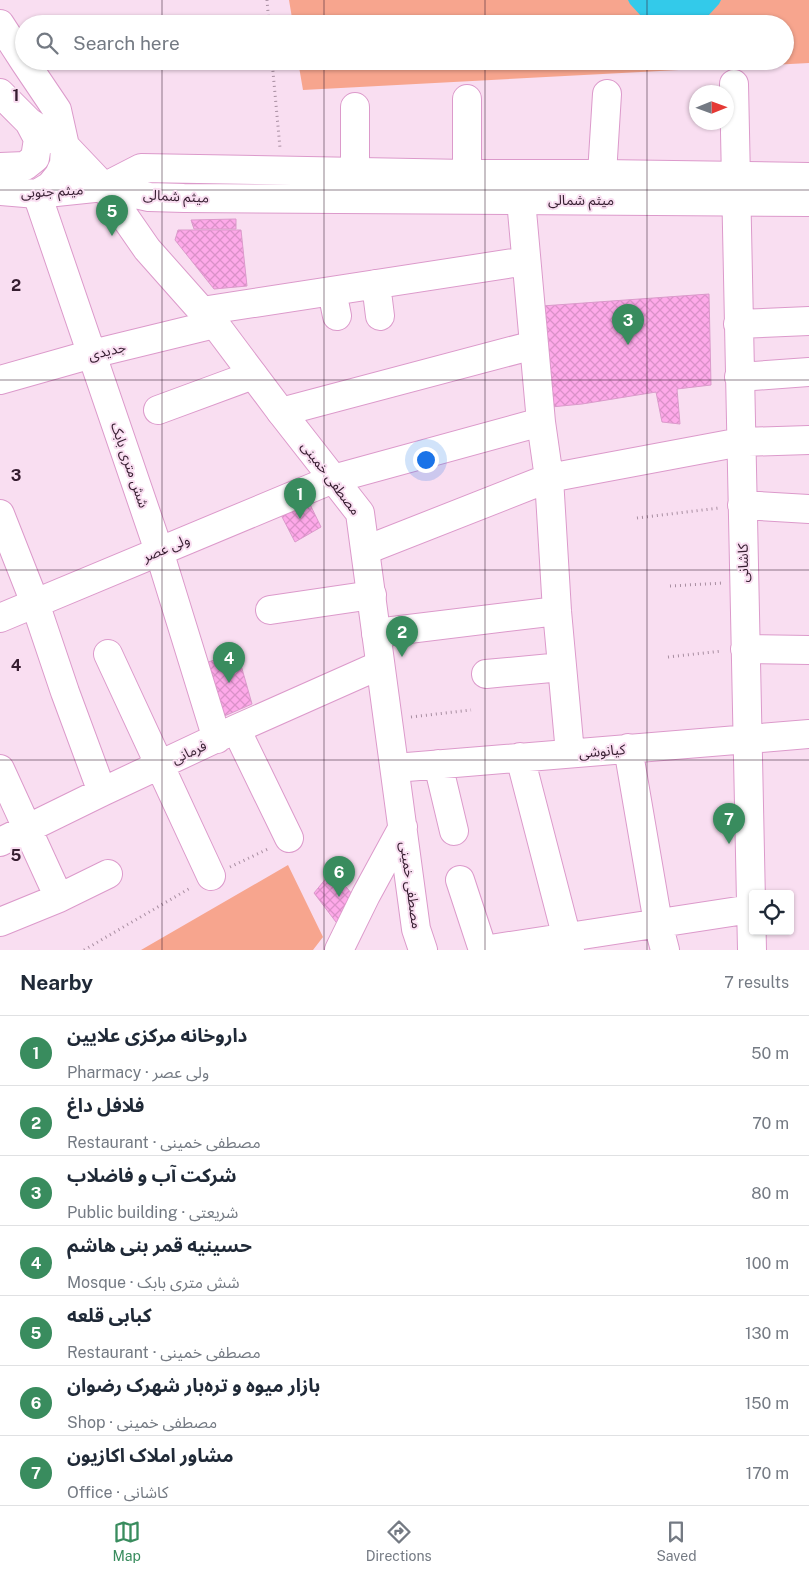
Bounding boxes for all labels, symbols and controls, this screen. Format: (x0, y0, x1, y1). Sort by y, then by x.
search box (15, 15, 794, 70)
icon: search (33, 29, 61, 57)
text: Search here (73, 32, 180, 54)
north arrow (689, 85, 734, 130)
text: 1 (13, 86, 19, 105)
street label: میثم جنوبی (20, 181, 84, 204)
street label: میثم شمالی (142, 186, 209, 209)
street label: میثم شمالی (548, 192, 614, 211)
pin: 5 (96, 195, 128, 236)
text: 2 (11, 276, 21, 295)
pin: 3 (612, 304, 644, 345)
street label: جدیدی (87, 339, 128, 364)
street label: شش متری بابک (107, 420, 152, 510)
street label: مصطفی خمینی (297, 438, 364, 519)
your location (413, 447, 439, 473)
text: 3 (11, 466, 21, 485)
pin: 1 (284, 478, 316, 519)
street label: ولی عصر (139, 531, 192, 566)
street label: کاشانی (735, 543, 752, 583)
pin: 2 (386, 616, 418, 657)
pin: 4 (213, 642, 245, 683)
text: 4 (11, 656, 22, 675)
street label: فرمانی (169, 737, 209, 768)
street label: کیانوشی (578, 741, 626, 762)
pin: 7 (713, 803, 745, 844)
street label: مصطفی خمینی (396, 840, 425, 930)
text: 5 (11, 846, 22, 865)
pin: 6 (323, 856, 355, 897)
map controls (749, 890, 794, 935)
button: locate (749, 890, 794, 935)
text: Nearby (20, 970, 93, 995)
text: 7 results (724, 973, 789, 992)
text: داروخانه مرکزی علایین (67, 1024, 247, 1046)
text: 1 (33, 1044, 39, 1063)
text: 50 m (751, 1044, 789, 1063)
text: Pharmacy · ولی عصر (67, 1063, 209, 1082)
text: فلافل داغ (67, 1094, 144, 1116)
text: 2 (31, 1114, 41, 1133)
text: 70 m (752, 1114, 789, 1133)
text: Restaurant · مصطفی خمینی (67, 1133, 261, 1152)
text: شرکت آب و فاضلاب (67, 1164, 237, 1186)
text: 3 (31, 1184, 41, 1203)
text: 80 m (751, 1184, 789, 1203)
text: Public building · شریعتی (67, 1203, 238, 1222)
text: حسینیه قمر بنی هاشم (67, 1234, 252, 1256)
text: 4 (31, 1254, 41, 1273)
text: 100 m (745, 1254, 789, 1273)
text: Mosque · شش متری بابک (67, 1273, 240, 1292)
text: کبابی قلعه (67, 1304, 152, 1326)
text: 5 (31, 1324, 41, 1343)
text: 130 m (745, 1324, 789, 1343)
text: Restaurant · مصطفی خمینی (67, 1343, 261, 1362)
text: بازار میوه و تره‌بار شهرک رضوان (67, 1374, 320, 1396)
text: 6 (31, 1394, 41, 1413)
text: 150 m (745, 1394, 789, 1413)
text: Shop · مصطفی خمینی (67, 1413, 217, 1432)
text: مشاور املاک اکازیون (67, 1444, 234, 1466)
text: 7 (31, 1464, 41, 1483)
text: 170 m (746, 1464, 789, 1483)
text: Office · کاشانی (67, 1483, 168, 1502)
tab: Map (112, 1518, 141, 1564)
tab: Directions (366, 1518, 432, 1564)
tab: Saved (656, 1518, 697, 1564)

